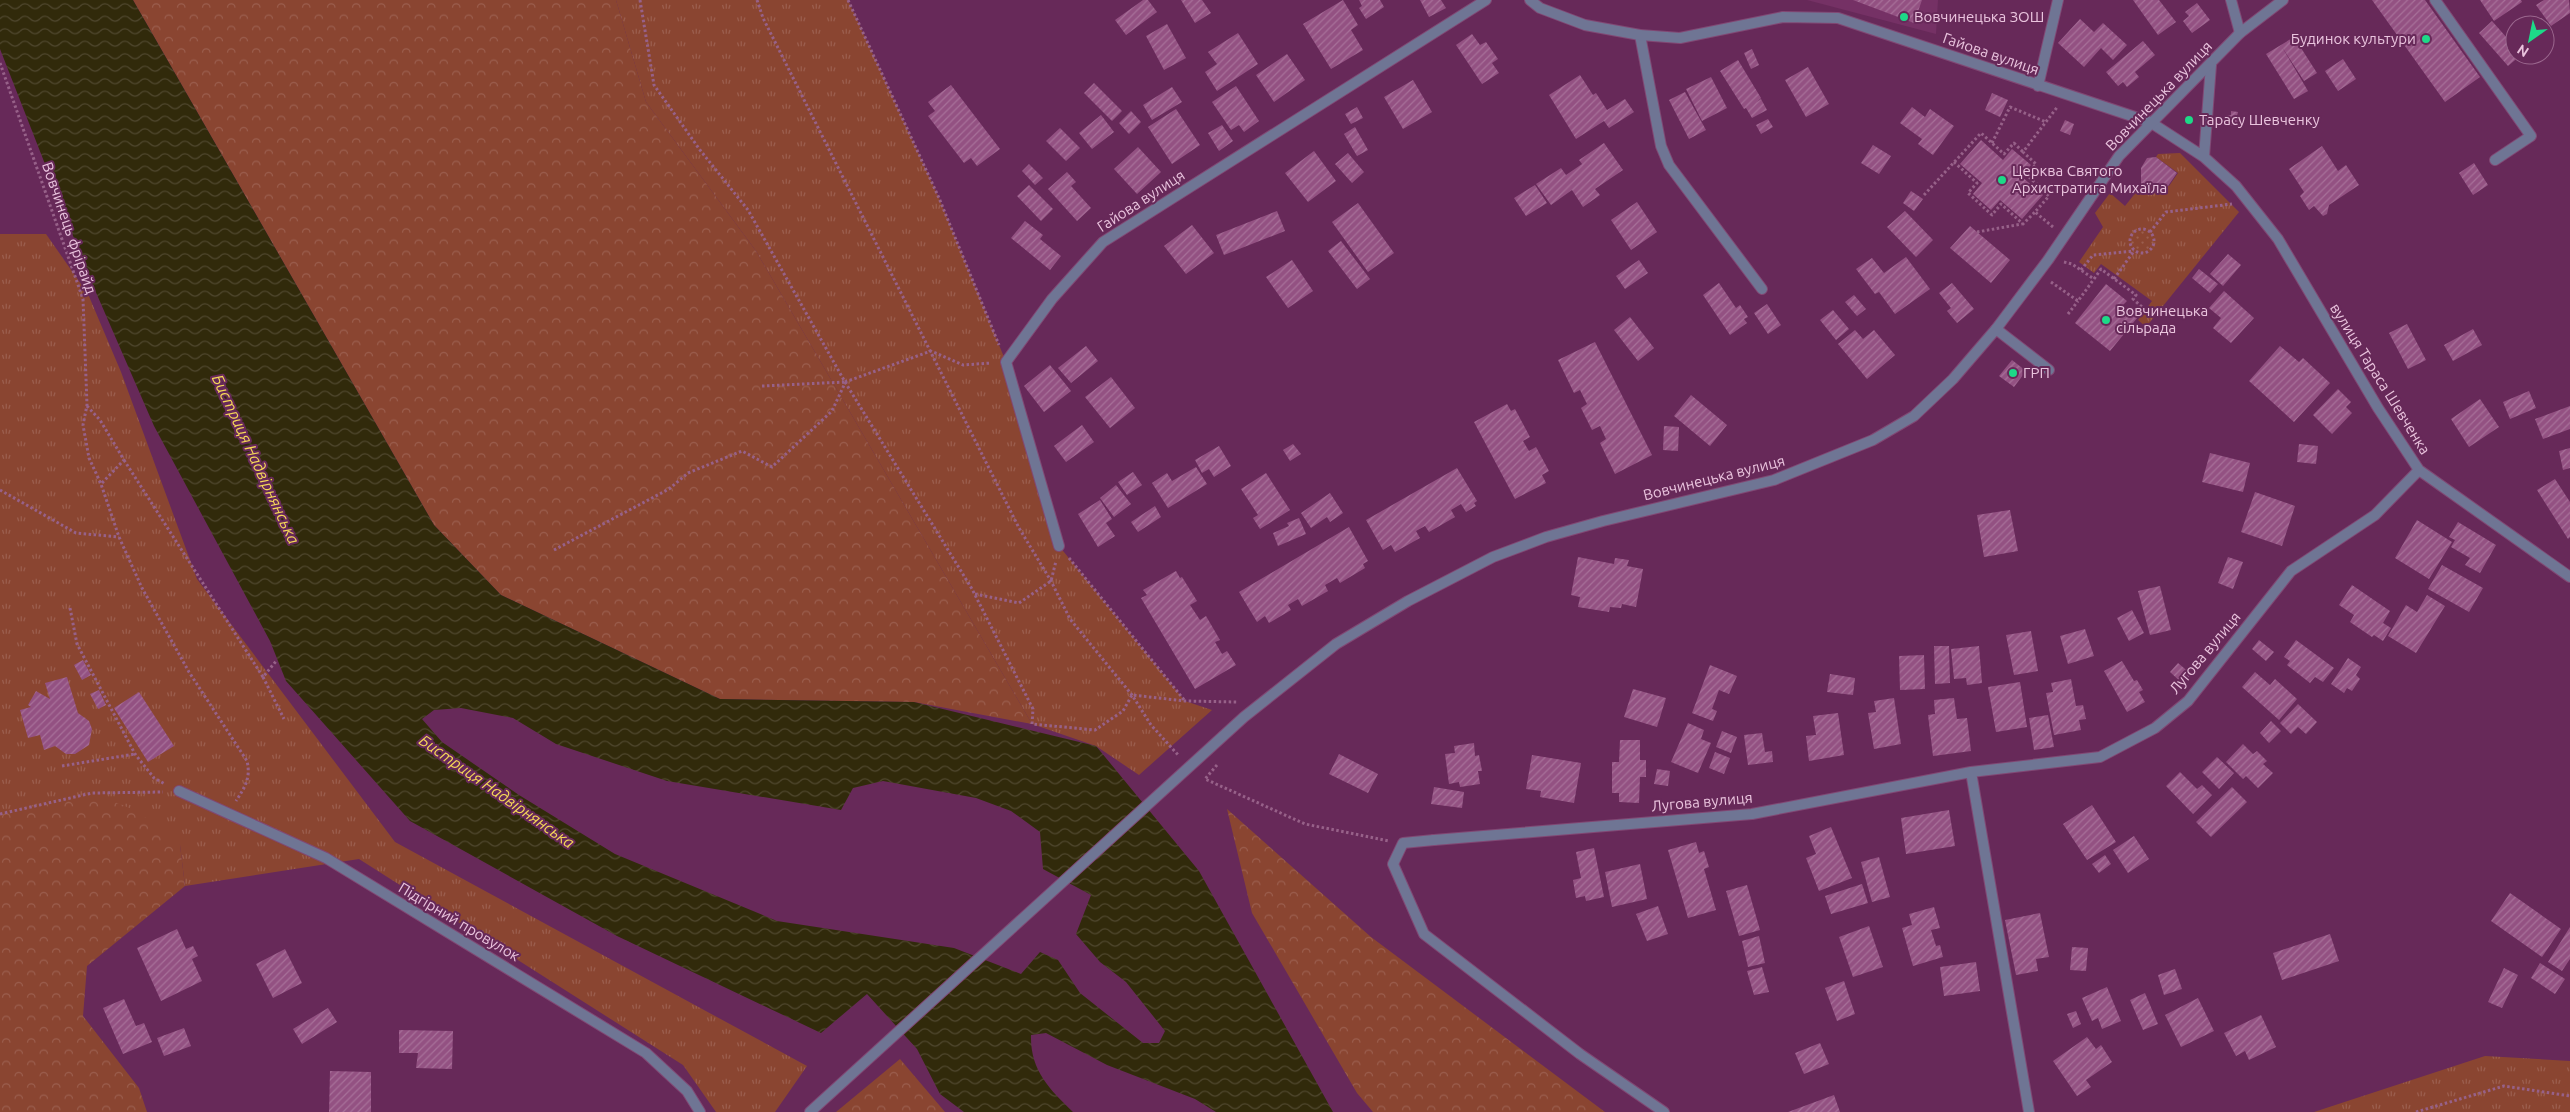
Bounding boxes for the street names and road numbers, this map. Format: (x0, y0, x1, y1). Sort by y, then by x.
street label: Гайова вулиця (1941, 29, 2042, 78)
street label: Вовчинецька вулиця (2102, 37, 2215, 154)
street label: Вовчинець фрірайд (39, 160, 100, 296)
street label: Гайова вулиця (1094, 166, 1188, 235)
street label: вулиця Тараса Шевченка (2327, 300, 2434, 457)
street label: Вовчинецька вулиця (1641, 452, 1786, 503)
street label: Лугова вулиця (2165, 608, 2244, 697)
street label: Лугова вулиця (1651, 789, 1753, 814)
street label: Підгірний провулок (396, 879, 523, 965)

